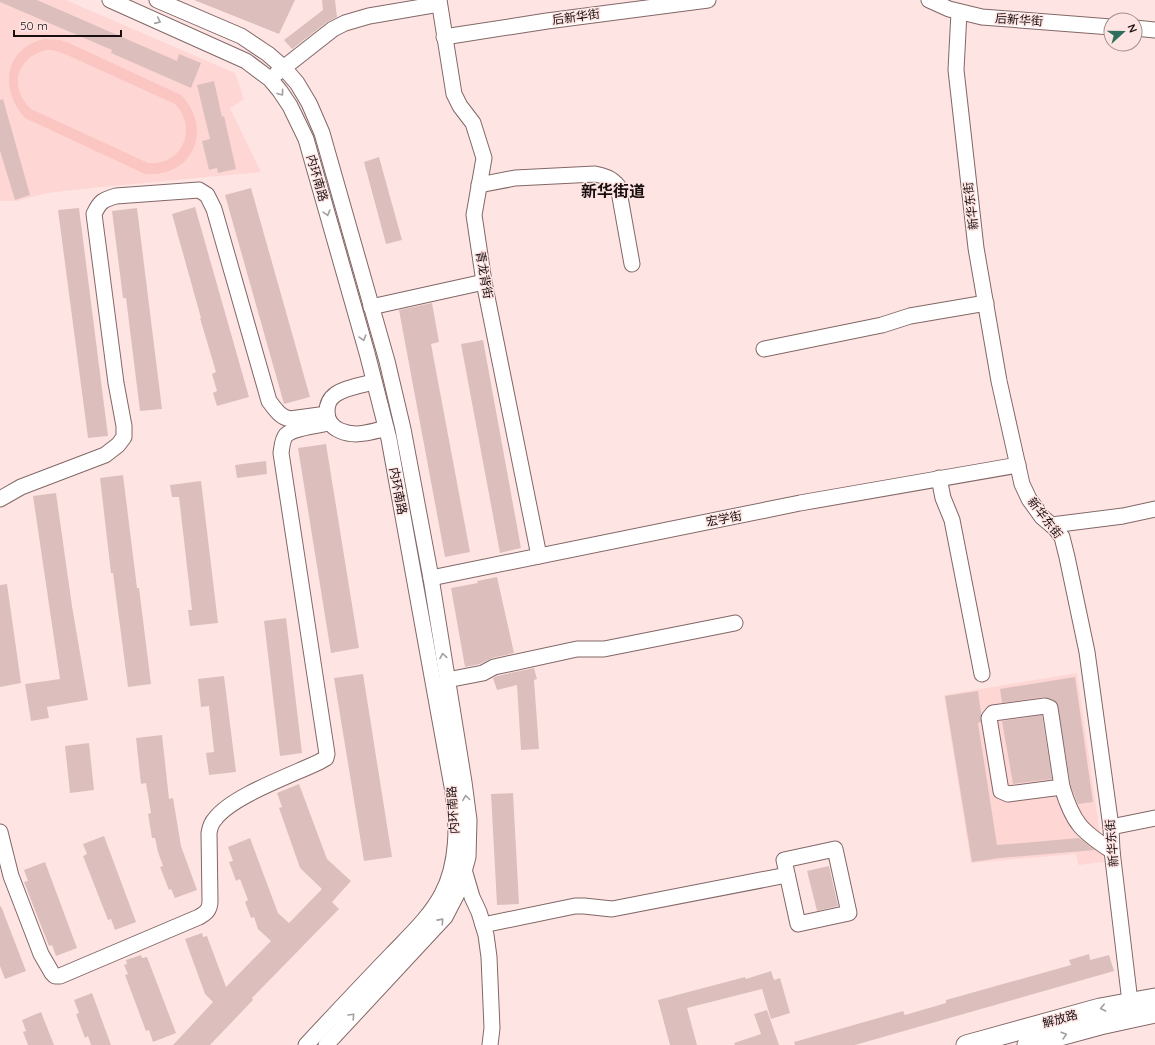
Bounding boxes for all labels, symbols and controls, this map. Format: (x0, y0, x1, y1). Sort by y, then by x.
street label: 后新华街 (551, 6, 601, 27)
street label: 后新华街 (995, 10, 1044, 29)
scale bar (14, 12, 121, 38)
north arrow (1103, 12, 1143, 52)
one-way arrow (154, 17, 161, 25)
text: 50 m (20, 18, 48, 33)
text: N (1124, 22, 1140, 35)
one-way arrow (276, 88, 283, 95)
street label: 内环南路 (304, 153, 331, 203)
district label: 新华街道 (581, 181, 645, 201)
street label: 新华东街 (960, 181, 981, 231)
one-way arrow (322, 210, 331, 217)
street label: 青龙背街 (473, 250, 496, 300)
one-way arrow (358, 335, 367, 342)
street label: 内环南路 (387, 466, 410, 516)
street label: 新华东街 (1025, 494, 1066, 541)
street label: 宏学街 (705, 508, 743, 529)
one-way arrow (439, 653, 448, 659)
street label: 内环南路 (443, 786, 462, 835)
one-way arrow (462, 795, 471, 801)
street label: 新华东街 (1102, 818, 1121, 868)
one-way arrow (436, 918, 443, 926)
one-way arrow (1100, 1003, 1106, 1011)
street label: 解放路 (1041, 1007, 1079, 1030)
one-way arrow (348, 1014, 355, 1021)
one-way arrow (1061, 1031, 1068, 1039)

